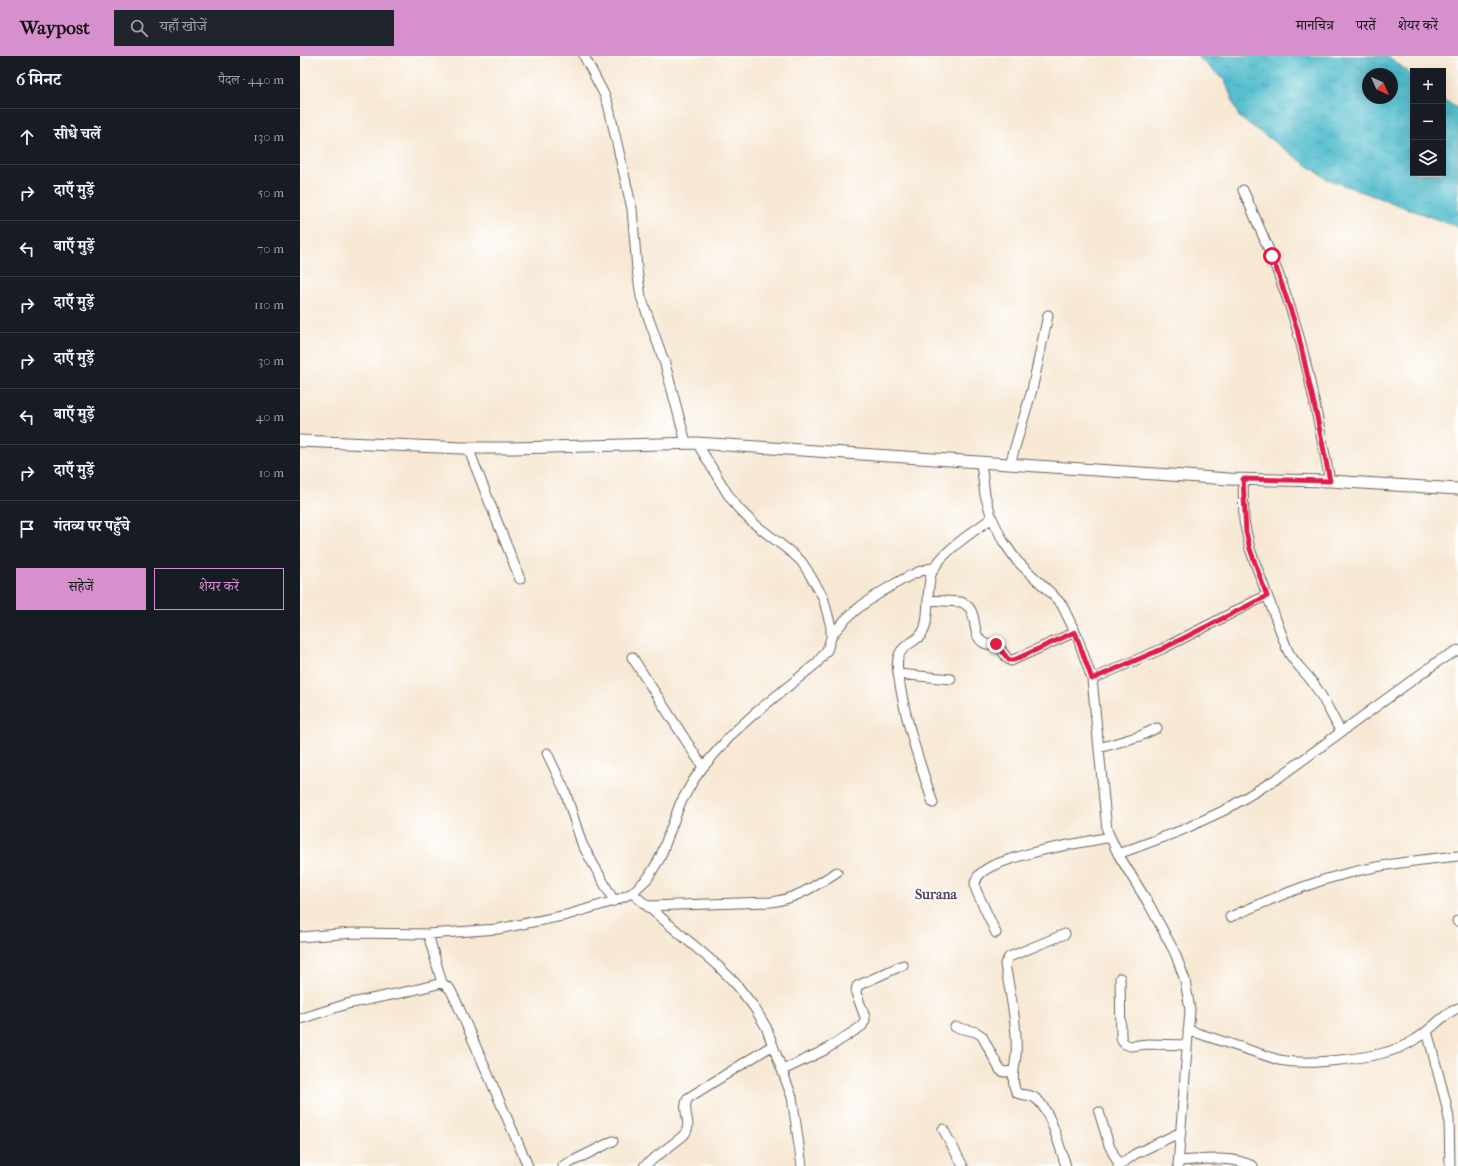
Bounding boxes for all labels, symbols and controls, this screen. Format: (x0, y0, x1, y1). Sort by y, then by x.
search box (114, 10, 394, 46)
text: Waypost (20, 17, 90, 39)
icon: search (128, 17, 150, 39)
text: यहाँ खोजें (160, 17, 207, 35)
text: मानचित्र (1296, 17, 1334, 34)
text: परतें (1356, 17, 1376, 34)
text: शेयर करें (1398, 17, 1438, 34)
north arrow (1362, 68, 1398, 104)
map controls (1410, 68, 1446, 176)
button: + (1410, 68, 1446, 104)
text: 6 मिनट (16, 69, 61, 89)
text: पैदल · 440 m (218, 72, 284, 87)
button: − (1410, 104, 1446, 140)
text: सीधे चलें (54, 125, 101, 143)
icon: ahead (16, 126, 38, 148)
text: 130 m (253, 129, 284, 144)
button: layers (1410, 140, 1446, 176)
text: दाएँ मुड़ें (54, 181, 94, 199)
icon: right (16, 182, 38, 204)
text: 50 m (258, 185, 284, 200)
text: बाएँ मुड़ें (54, 237, 94, 255)
icon: left (16, 238, 38, 260)
text: 70 m (257, 241, 284, 256)
route start (1263, 247, 1281, 265)
text: दाएँ मुड़ें (54, 293, 94, 311)
icon: right (16, 294, 38, 316)
text: 110 m (254, 297, 284, 312)
text: दाएँ मुड़ें (54, 349, 94, 367)
icon: right (16, 350, 38, 372)
text: 30 m (258, 353, 284, 368)
text: बाएँ मुड़ें (54, 405, 94, 423)
icon: left (16, 406, 38, 428)
text: 40 m (256, 409, 284, 424)
text: दाएँ मुड़ें (54, 461, 94, 479)
icon: right (16, 462, 38, 484)
text: 10 m (259, 465, 284, 480)
text: गंतव्य पर पहुँचे (54, 517, 130, 535)
icon: arrive (16, 518, 38, 540)
button: सहेजें (16, 568, 146, 610)
button: शेयर करें (154, 568, 284, 610)
route end (987, 635, 1005, 653)
district label: Surana (915, 886, 958, 903)

